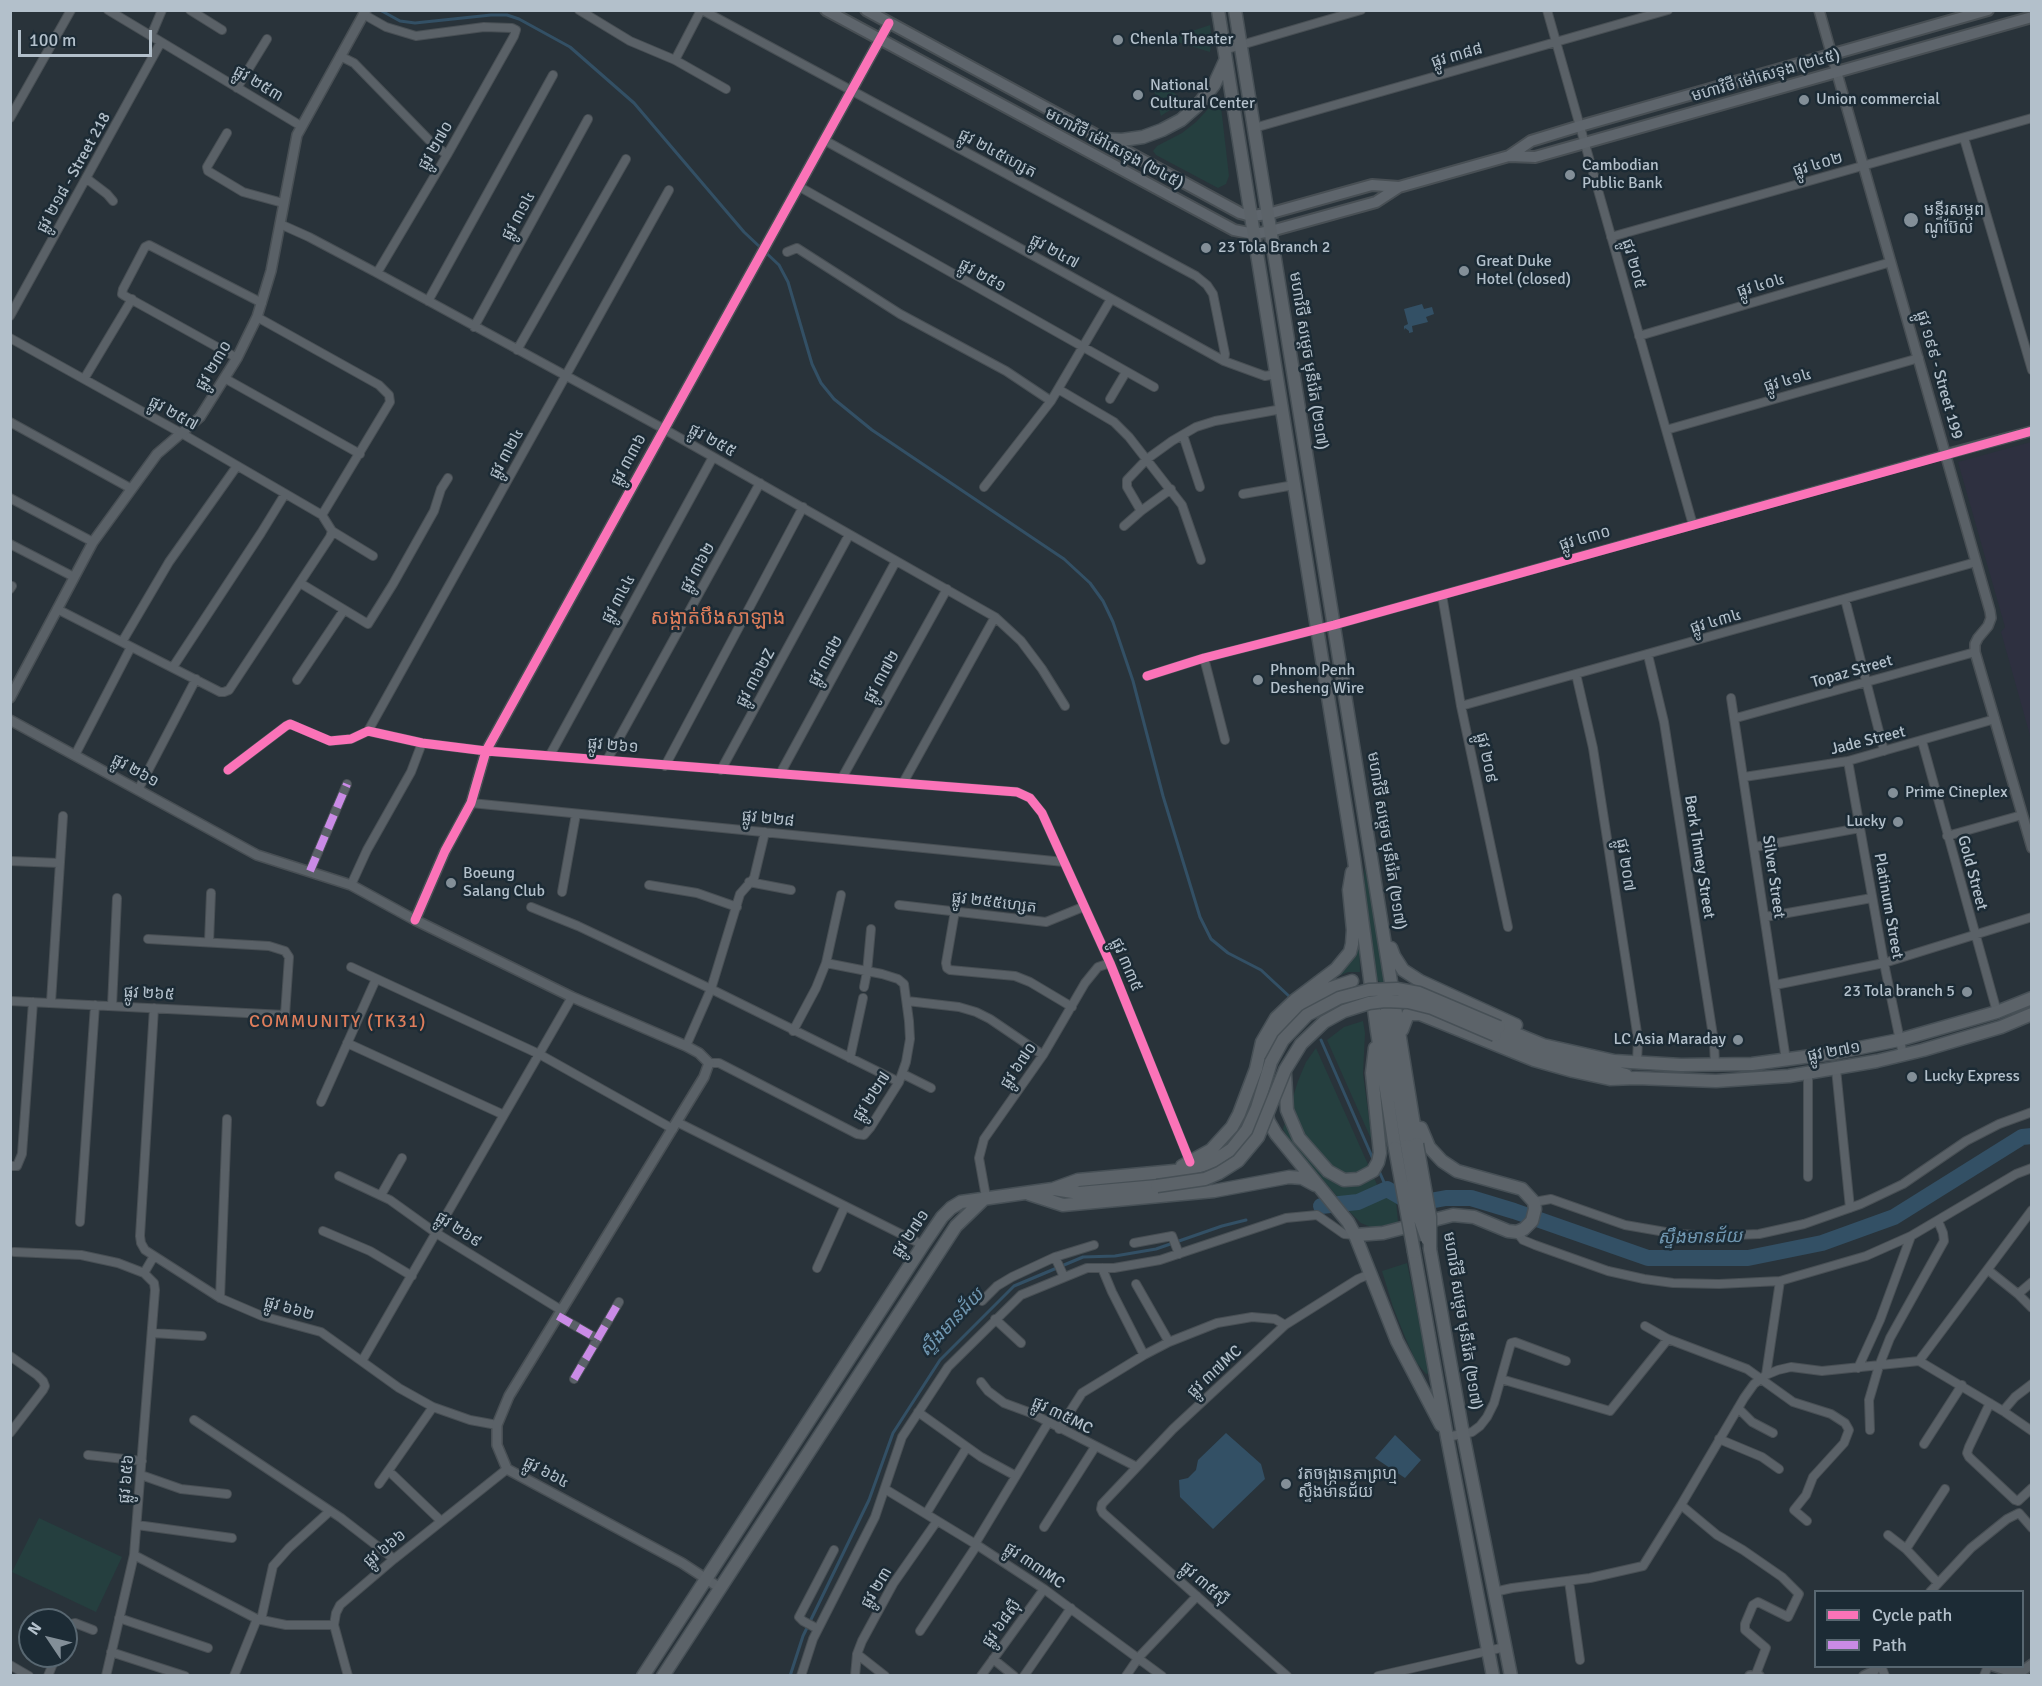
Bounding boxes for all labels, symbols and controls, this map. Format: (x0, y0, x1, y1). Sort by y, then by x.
scale bar (21, 18, 154, 56)
text: 100 m (29, 29, 76, 51)
place label: Chenla Theater (1130, 30, 1233, 50)
marker: Chenla Theater (1111, 33, 1125, 47)
street label: ផ្លូវ ៣៨៨ (1429, 39, 1485, 73)
street label: មហាវិថី ម៉ៅសេទុង (២៤៥) (1690, 46, 1842, 106)
street label: ផ្លូវ ២៥៣ (230, 62, 286, 106)
place label: National Cultural Center (1150, 76, 1255, 114)
marker: National Cultural Center (1131, 88, 1145, 102)
place label: Union commercial (1816, 90, 1940, 110)
marker: Union commercial (1797, 93, 1811, 107)
street label: មហាវិថី ម៉ៅសេទុង (២៤៥) (1042, 104, 1186, 194)
street label: ផ្លូវ ២១៨ - Street 218 (33, 109, 115, 237)
street label: ផ្លូវ ២៧០ (414, 118, 458, 174)
street label: ផ្លូវ ២៤៥ហ្សេត (955, 125, 1039, 183)
street label: ផ្លូវ ៤០២ (1791, 149, 1845, 181)
place label: Cambodian Public Bank (1582, 156, 1663, 194)
marker: Cambodian Public Bank (1563, 168, 1577, 182)
street label: ផ្លូវ ៣១៤ (498, 188, 540, 244)
place label: មន្ទីរសម្ភព ណូប៊ែល (1924, 201, 1984, 239)
marker: មន្ទីរសម្ភព ណូប៊ែល (1902, 211, 1920, 229)
street label: ផ្លូវ ២៤៧ (1026, 231, 1082, 273)
street label: ផ្លូវ ២០៥ (1617, 237, 1649, 291)
place label: 23 Tola Branch 2 (1218, 238, 1330, 258)
marker: 23 Tola Branch 2 (1199, 241, 1213, 255)
place label: Great Duke Hotel (closed) (1476, 252, 1571, 290)
street label: ផ្លូវ ២៥១ (955, 255, 1009, 297)
marker: Great Duke Hotel (closed) (1457, 264, 1471, 278)
street label: ផ្លូវ ៤០៤ (1735, 270, 1787, 302)
street label: មហាវិថី សម្តេច មុនីរ៉េត (២១៧) (1284, 271, 1332, 451)
street label: ផ្លូវ ១៩៩ - Street 199 (1911, 308, 1967, 442)
street label: ផ្លូវ ២៣០ (192, 338, 236, 394)
street label: ផ្លូវ ៤១៤ (1762, 365, 1814, 397)
street label: ផ្លូវ ២៥៧ (145, 393, 201, 435)
street label: ផ្លូវ ២៥៥ (685, 420, 739, 462)
street label: ផ្លូវ ៣២៤ (485, 425, 529, 483)
street label: ផ្លូវ ៣៣៦ (607, 431, 651, 489)
street label: ផ្លូវ ៤៣០ (1557, 522, 1613, 556)
street label: ផ្លូវ ៣៦២ (676, 539, 720, 597)
street label: ផ្លូវ ៣៤៤ (598, 571, 640, 627)
street label: ផ្លូវ ៤៣៤ (1688, 605, 1744, 639)
district label: សង្កាត់បឹងសាឡាង (651, 607, 785, 631)
street label: ផ្លូវ ៣៨២ (804, 632, 848, 690)
street label: ផ្លូវ ៣៦២Z (732, 645, 780, 711)
street label: ផ្លូវ ៣៧២ (860, 647, 904, 707)
street label: Topaz Street (1809, 651, 1895, 693)
place label: Phnom Penh Desheng Wire (1270, 661, 1364, 699)
marker: Phnom Penh Desheng Wire (1251, 673, 1265, 687)
street label: Jade Street (1829, 722, 1907, 760)
street label: ផ្លូវ ២០៩ (1471, 731, 1501, 785)
street label: ផ្លូវ ២៦១ (587, 734, 639, 758)
street label: ផ្លូវ ២៦១ (108, 750, 162, 792)
street label: មហាវិថី សម្តេច មុនីរ៉េត (២១៧) (1362, 751, 1410, 931)
place label: Prime Cineplex (1905, 783, 2008, 803)
marker: Prime Cineplex (1886, 786, 1900, 800)
street label: Berk Thmey Street (1680, 794, 1718, 920)
street label: ផ្លូវ ២២៨ (741, 807, 795, 831)
place label: Lucky (1846, 812, 1886, 832)
marker: Lucky (1891, 815, 1905, 829)
street label: Gold Street (1953, 833, 1991, 913)
street label: Silver Street (1758, 834, 1788, 920)
street label: ផ្លូវ ២០៧ (1611, 837, 1639, 893)
street label: Platinum Street (1869, 852, 1907, 960)
place label: Boeung Salang Club (463, 864, 545, 902)
marker: Boeung Salang Club (444, 876, 458, 890)
street label: ផ្លូវ ២៥៥ហ្សេត (950, 888, 1038, 918)
street label: ផ្លូវ ៣៣៥ (1106, 935, 1146, 995)
place label: 23 Tola branch 5 (1844, 982, 1955, 1002)
street label: ផ្លូវ ២៦៥ (123, 983, 175, 1005)
marker: 23 Tola branch 5 (1960, 985, 1974, 999)
district label: COMMUNITY (TK31) (249, 1011, 427, 1033)
place label: LC Asia Maraday (1613, 1030, 1726, 1050)
marker: LC Asia Maraday (1731, 1033, 1745, 1047)
street label: ផ្លូវ ២៧១ (1806, 1038, 1862, 1066)
street label: ផ្លូវ ៦៧០ (997, 1039, 1041, 1093)
place label: Lucky Express (1924, 1067, 2020, 1087)
street label: ផ្លូវ ២២៧ (849, 1069, 895, 1125)
marker: Lucky Express (1905, 1070, 1919, 1084)
street label: ផ្លូវ ២៧១ (888, 1206, 934, 1262)
street label: ផ្លូវ ២៦៩ (431, 1208, 485, 1252)
water label: ស្ទឹងមានជ័យ (1657, 1226, 1743, 1250)
street label: មហាវិថី សម្តេច មុនីរ៉េត (២១៧) (1438, 1231, 1486, 1411)
water label: ស្ទឹងមានជ័យ (915, 1285, 989, 1361)
street label: ផ្លូវ ៦៦២ (262, 1293, 316, 1325)
street label: ផ្លូវ ៣៧MC (1184, 1342, 1246, 1402)
street label: ផ្លូវ ៣៥MC (1028, 1393, 1096, 1439)
street label: ផ្លូវ ៦៦៤ (520, 1453, 572, 1493)
street label: ផ្លូវ ៦៥៦ (115, 1454, 139, 1504)
place label: វត្តចង្ក្រានតាព្រហ្ម ស្ទឹងមានជ័យ (1298, 1465, 1397, 1503)
marker: វត្តចង្ក្រានតាព្រហ្ម ស្ទឹងមានជ័យ (1279, 1477, 1293, 1491)
street label: ផ្លូវ ៦៦៦ (360, 1526, 410, 1572)
street label: ផ្លូវ ៣៣MC (1000, 1539, 1068, 1593)
street label: ផ្លូវ ៣៥ស៊ី (1176, 1558, 1232, 1610)
street label: ផ្លូវ ២៣ (857, 1564, 897, 1612)
legend (1814, 1590, 2024, 1668)
street label: ផ្លូវ ៦៨ស៊ី (978, 1596, 1026, 1652)
text: Cycle path (1872, 1604, 1952, 1626)
north arrow (18, 1608, 78, 1668)
text: N (24, 1619, 46, 1639)
text: Path (1872, 1634, 1907, 1656)

